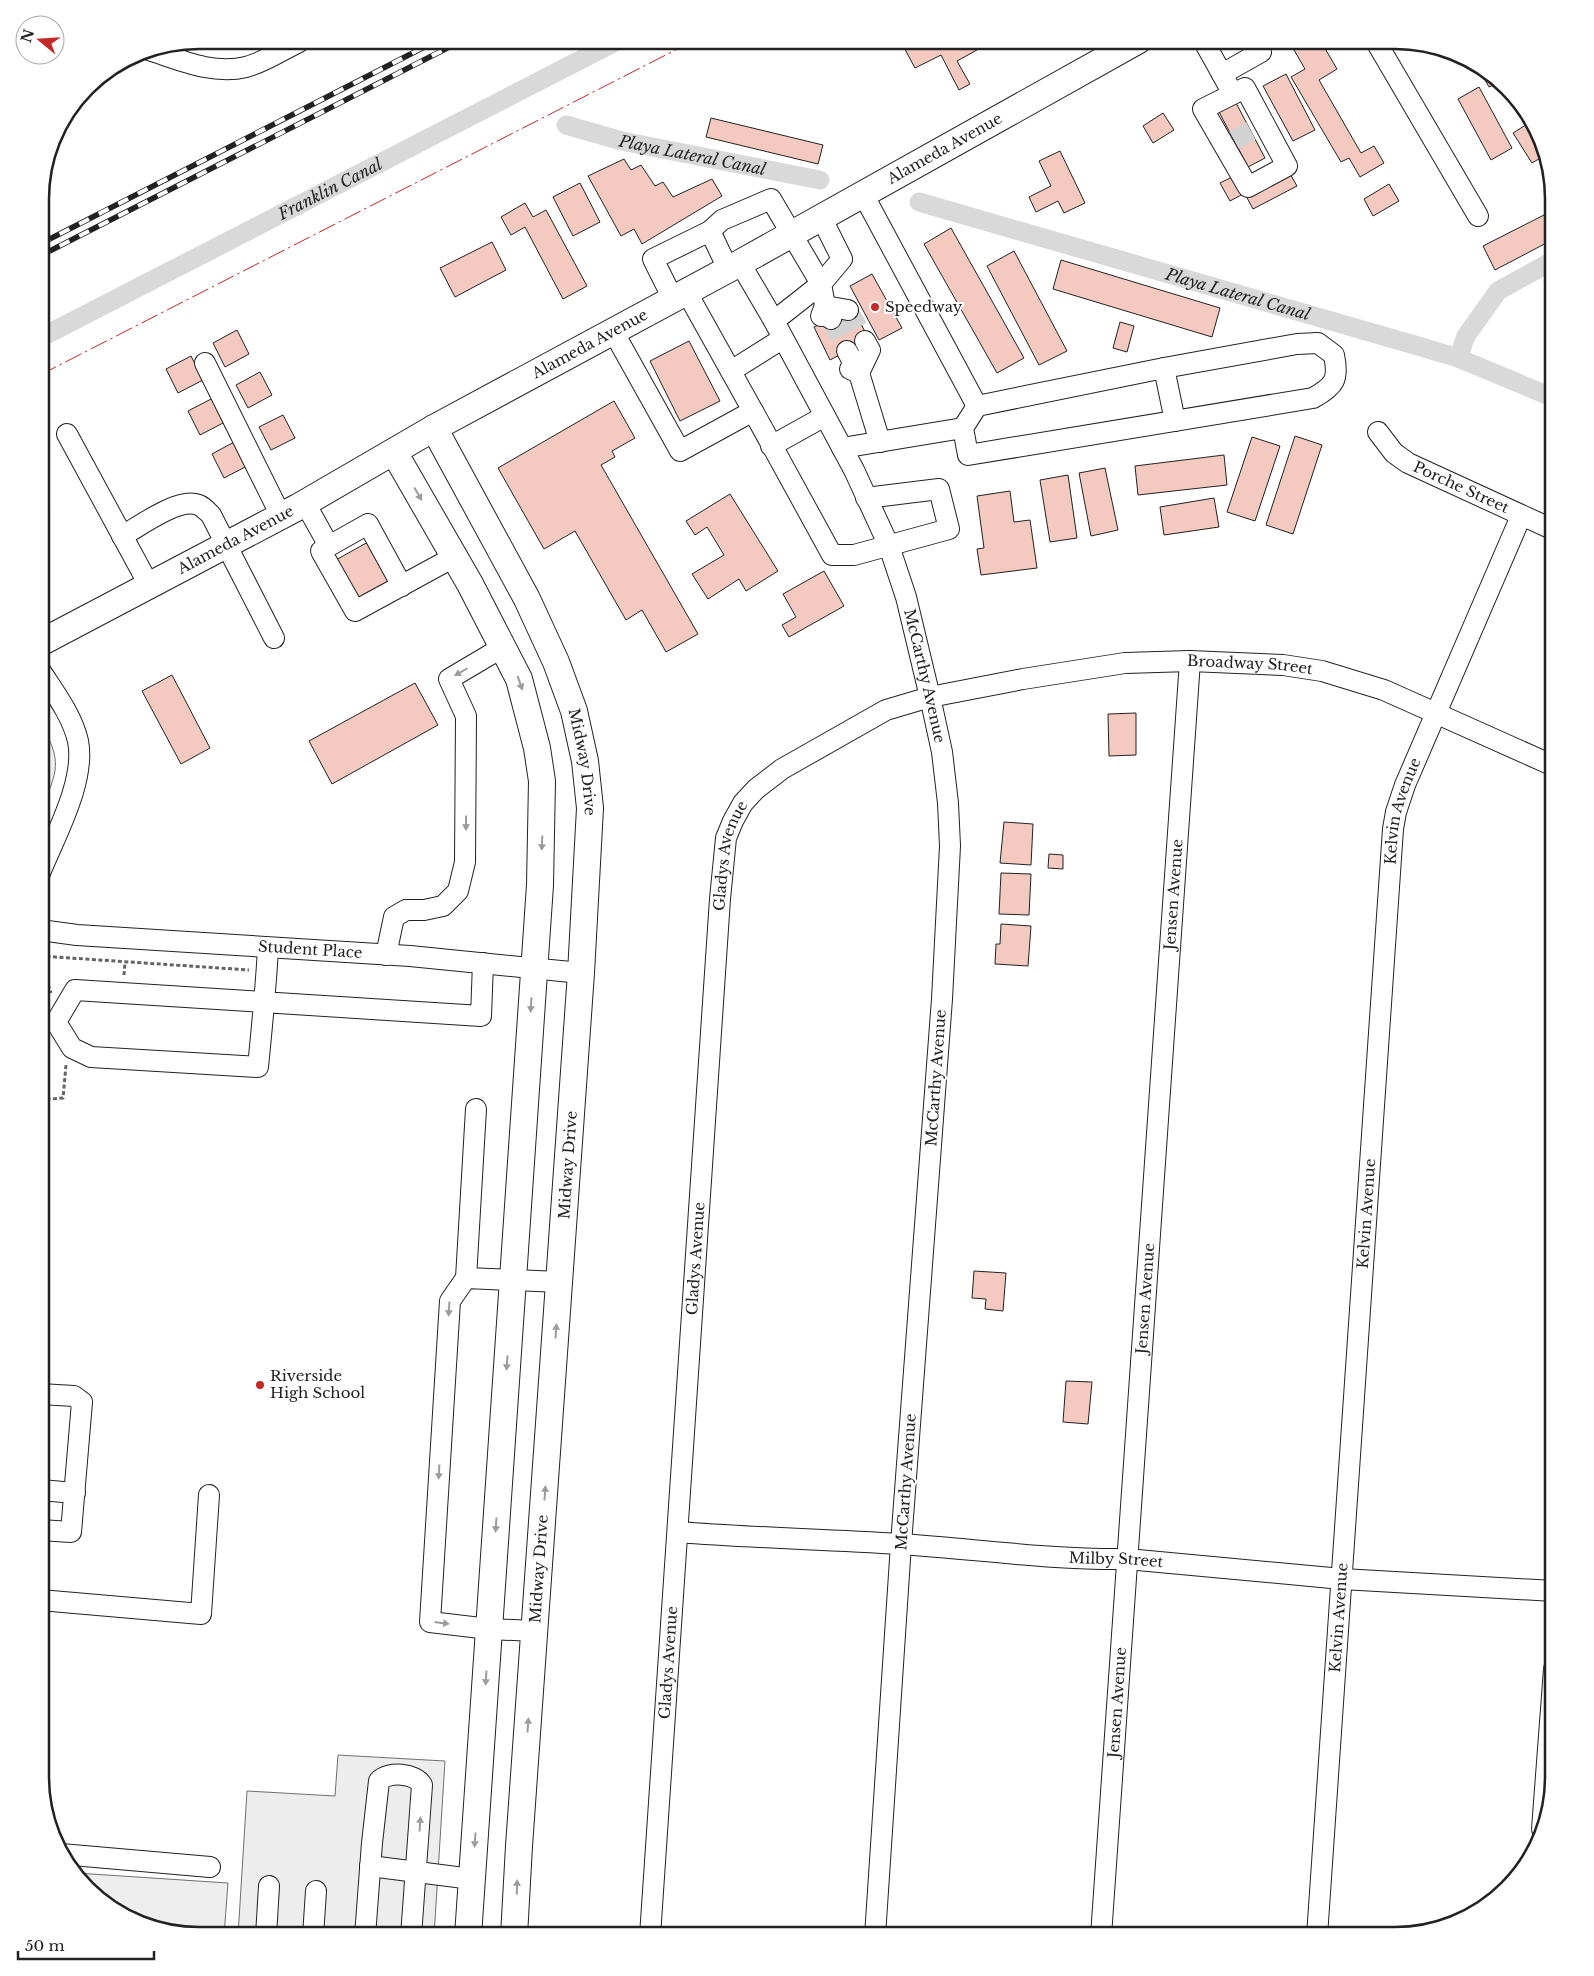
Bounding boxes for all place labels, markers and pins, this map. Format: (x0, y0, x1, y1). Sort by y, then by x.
place label: Speedway (885, 297, 963, 316)
marker: Speedway (869, 301, 881, 313)
place label: Riverside High School (270, 1366, 365, 1402)
marker: Riverside High School (254, 1379, 266, 1391)

